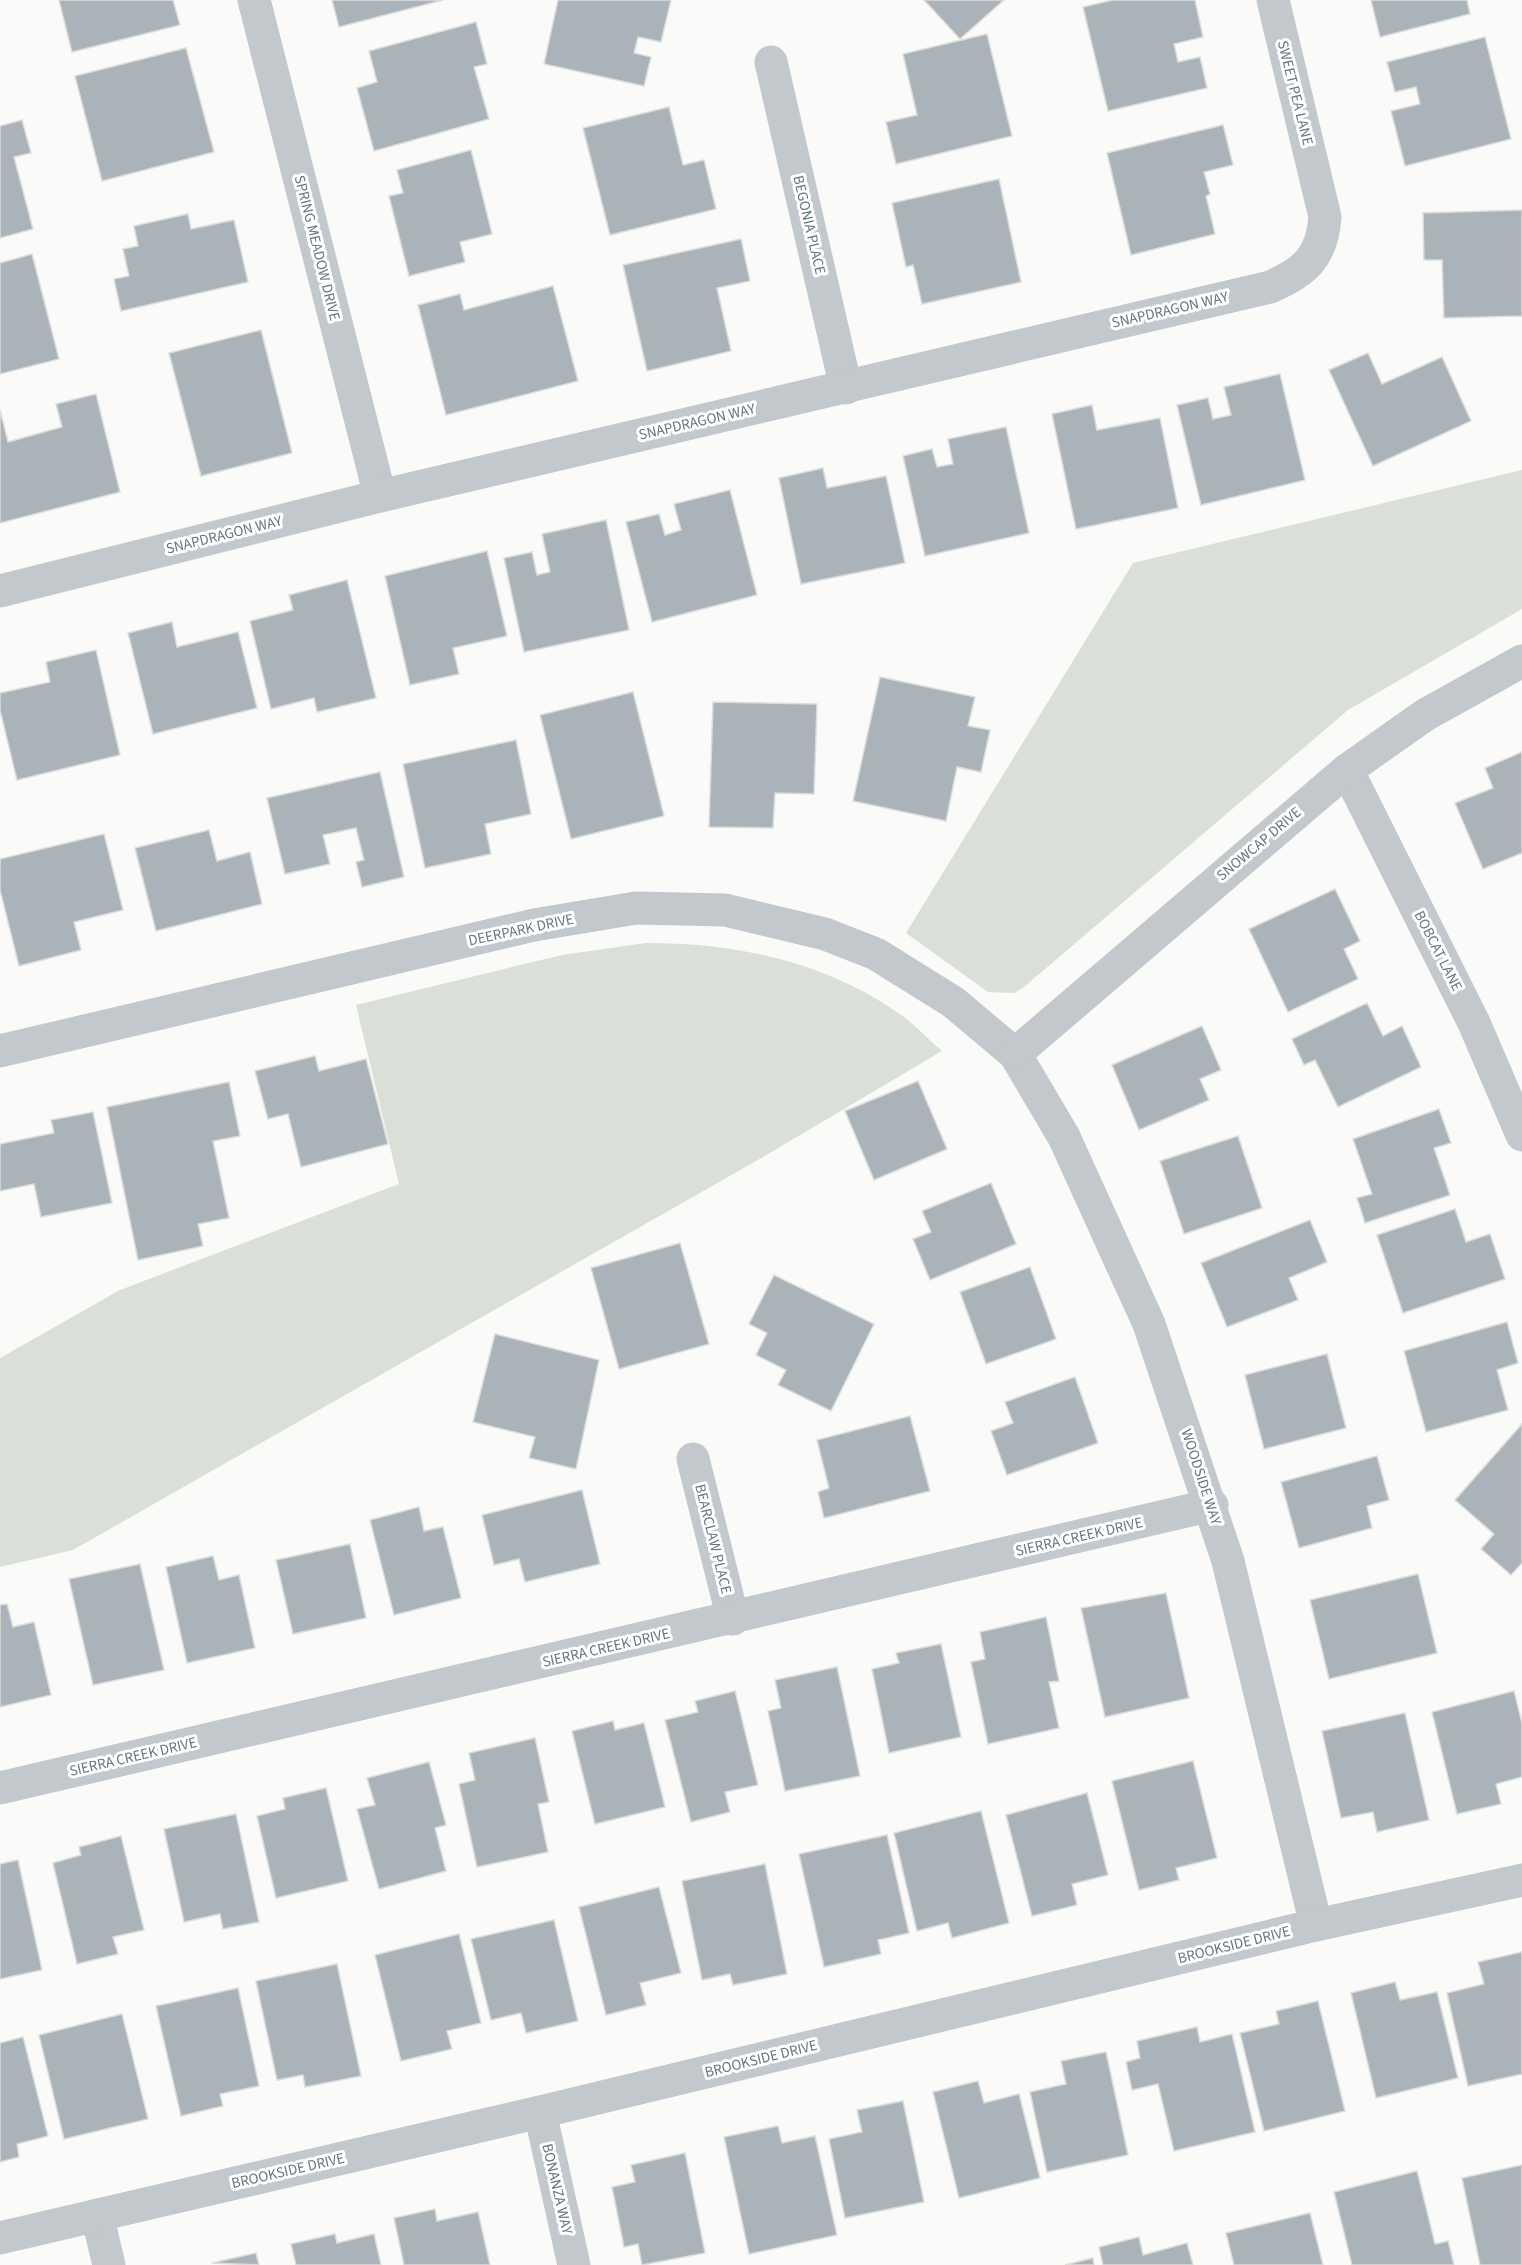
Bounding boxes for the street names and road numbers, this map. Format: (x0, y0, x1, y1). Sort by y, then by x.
street label: SWEET PEA LANE (1272, 38, 1318, 148)
street label: SPRING MEADOW DRIVE (289, 173, 345, 323)
street label: BEGONIA PLACE (787, 173, 831, 277)
street label: SNAPDRAGON WAY (1110, 286, 1231, 334)
street label: SNAPDRAGON WAY (637, 398, 758, 446)
street label: SNAPDRAGON WAY (164, 510, 285, 560)
street label: SNOWCAP DRIVE (1212, 802, 1306, 886)
street label: BOBCAT LANE (1409, 907, 1467, 995)
street label: DEERPARK DRIVE (466, 909, 576, 951)
street label: WOODSIDE WAY (1176, 1426, 1227, 1529)
street label: BEARCLAW PLACE (689, 1482, 737, 1596)
street label: SIERRA CREEK DRIVE (1013, 1512, 1145, 1562)
street label: SIERRA CREEK DRIVE (540, 1623, 672, 1673)
street label: SIERRA CREEK DRIVE (67, 1732, 199, 1782)
street label: BROOKSIDE DRIVE (1176, 1921, 1293, 1969)
street label: BROOKSIDE DRIVE (703, 2035, 820, 2083)
street label: BONANZA WAY (536, 2142, 578, 2237)
street label: BROOKSIDE DRIVE (229, 2148, 347, 2194)

